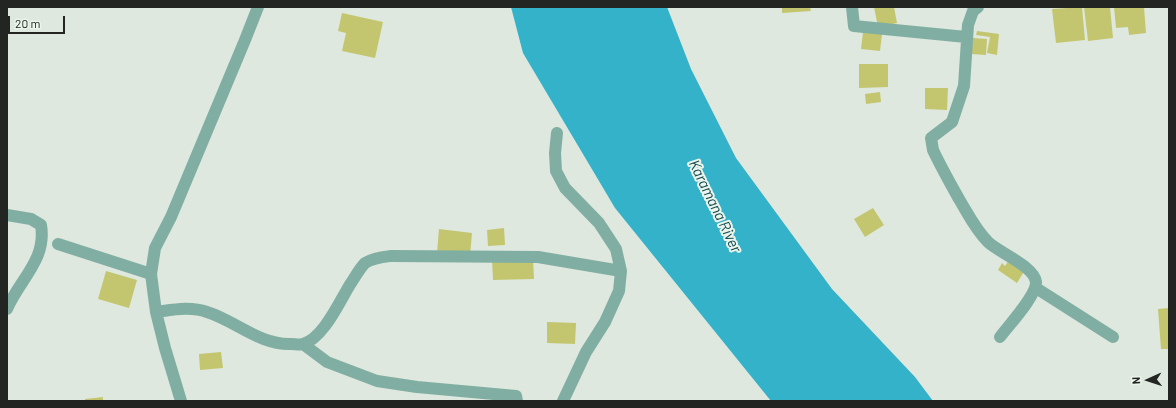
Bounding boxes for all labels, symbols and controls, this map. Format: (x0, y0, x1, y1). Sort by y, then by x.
scale bar (10, 8, 67, 34)
text: 20 m (15, 16, 41, 30)
water label: Karamana River (685, 157, 745, 255)
north arrow (1128, 360, 1168, 400)
text: N (1129, 377, 1142, 385)

